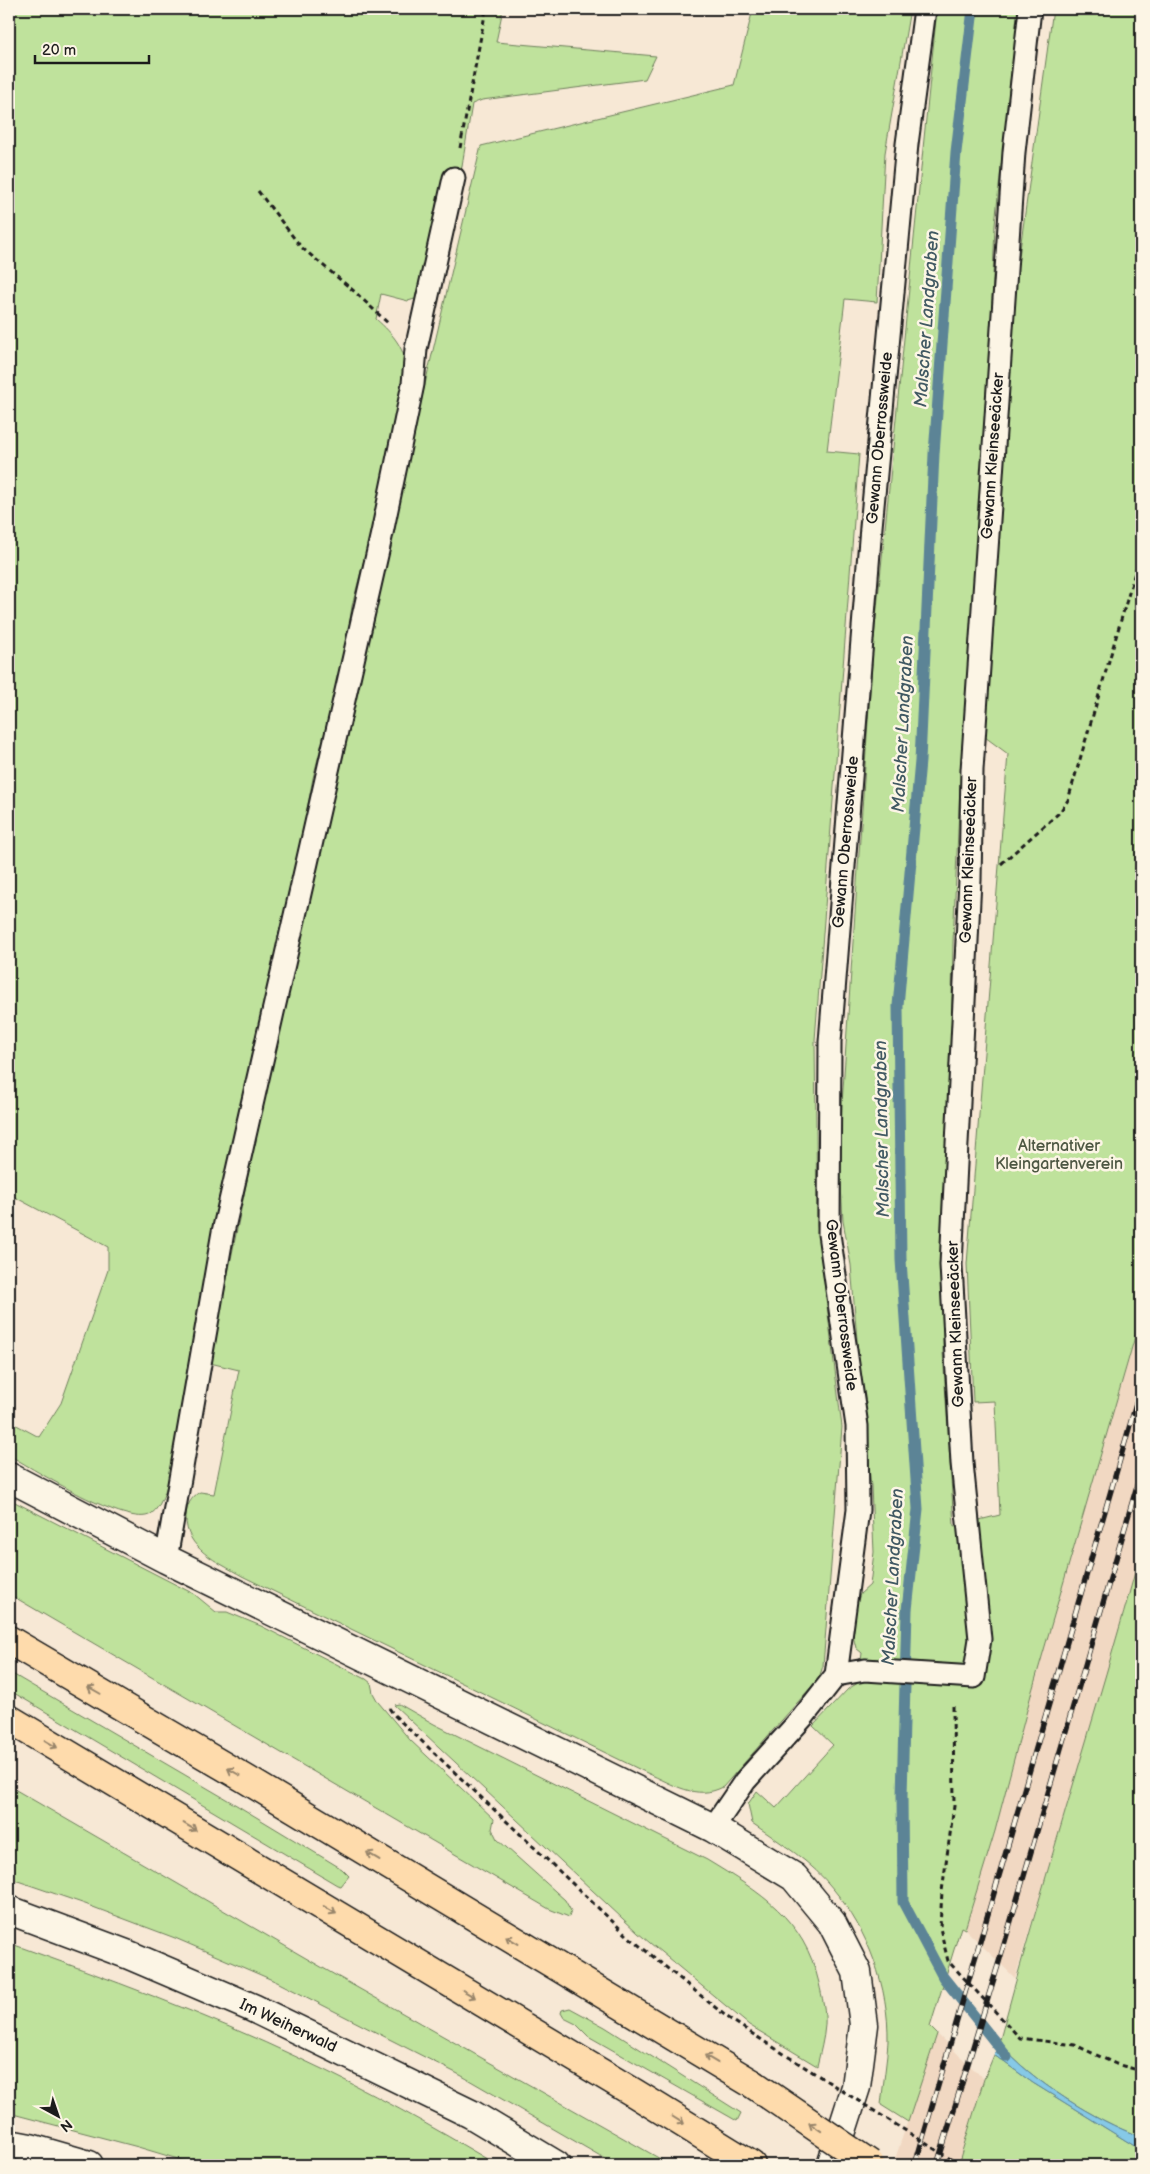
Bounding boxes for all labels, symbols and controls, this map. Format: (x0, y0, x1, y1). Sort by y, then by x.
scale bar (35, 32, 149, 64)
text: 20 m (42, 41, 76, 60)
water label: Malscher Landgraben (910, 230, 944, 408)
street label: Gewann Oberrossweide (863, 351, 897, 525)
street label: Gewann Kleinseeäcker (978, 372, 1008, 540)
water label: Malscher Landgraben (888, 635, 918, 813)
street label: Gewann Oberrossweide (829, 755, 863, 929)
street label: Gewann Kleinseeäcker (957, 776, 981, 944)
water label: Malscher Landgraben (870, 1040, 894, 1218)
park label: Alternativer Kleingartenverein (995, 1137, 1123, 1174)
street label: Gewann Oberrossweide (821, 1218, 861, 1392)
street label: Gewann Kleinseeäcker (944, 1240, 968, 1408)
water label: Malscher Landgraben (878, 1488, 908, 1666)
one-way arrow (86, 1685, 101, 1695)
one-way arrow (43, 1739, 57, 1749)
one-way arrow (227, 1767, 242, 1777)
one-way arrow (183, 1823, 197, 1833)
one-way arrow (367, 1850, 381, 1860)
one-way arrow (322, 1906, 336, 1916)
one-way arrow (506, 1934, 520, 1944)
one-way arrow (462, 1989, 476, 1999)
street label: Im Weiherwald (236, 1995, 340, 2057)
one-way arrow (705, 2054, 719, 2064)
north arrow (32, 2092, 82, 2142)
one-way arrow (670, 2115, 684, 2125)
text: N (57, 2116, 76, 2135)
one-way arrow (809, 2121, 823, 2131)

